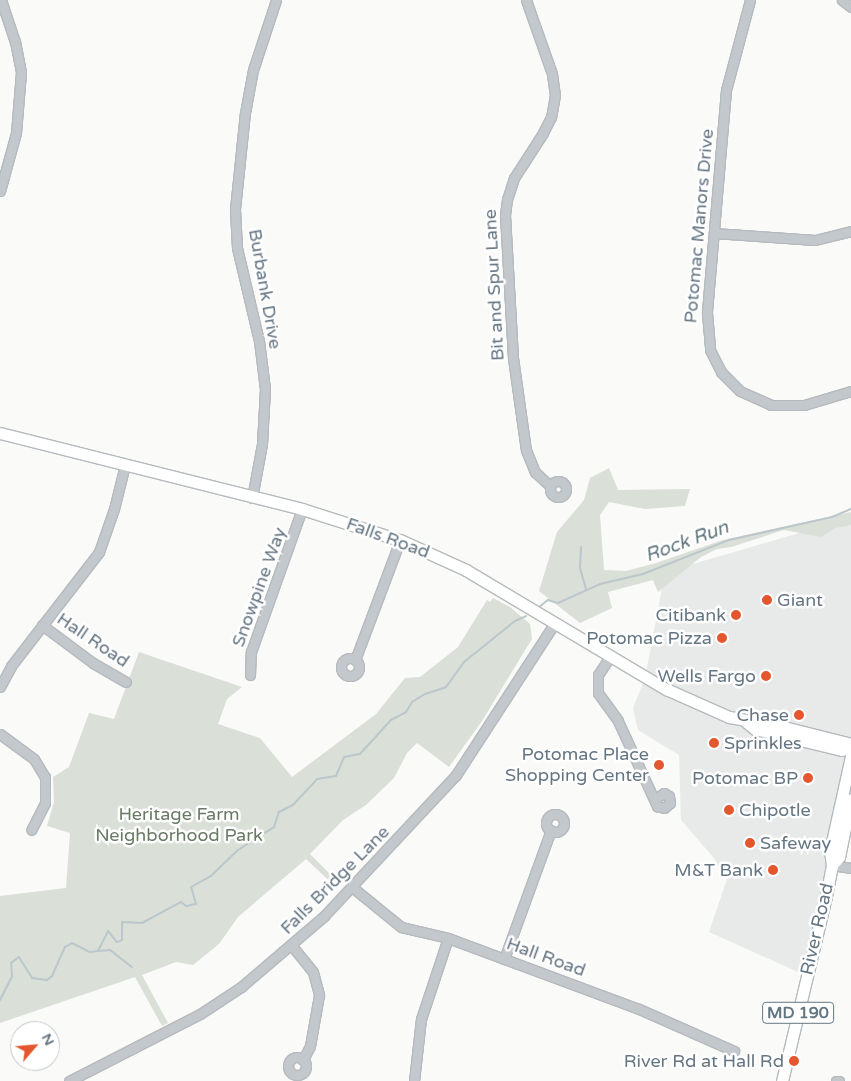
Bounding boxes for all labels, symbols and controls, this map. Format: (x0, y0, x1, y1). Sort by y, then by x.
street label: Potomac Manors Drive (680, 128, 718, 324)
street label: Bit and Spur Lane (479, 209, 509, 361)
street label: Burbank Drive (244, 227, 286, 351)
street label: Falls Road (343, 513, 433, 563)
water label: Rock Run (642, 516, 732, 568)
street label: Snowpine Way (227, 524, 291, 650)
place label: Giant (777, 589, 823, 611)
marker: Giant (761, 594, 773, 606)
place label: Citibank (655, 604, 726, 626)
street label: Hall Road (53, 608, 133, 672)
marker: Citibank (730, 609, 742, 621)
place label: Potomac Pizza (586, 627, 712, 649)
marker: Potomac Pizza (716, 632, 728, 644)
place label: Wells Fargo (658, 665, 756, 687)
marker: Wells Fargo (760, 670, 772, 682)
place label: Chase (737, 704, 789, 726)
marker: Chase (793, 709, 805, 721)
place label: Sprinkles (724, 732, 802, 754)
marker: Sprinkles (708, 737, 720, 749)
place label: Potomac Place Shopping Center (505, 744, 649, 786)
marker: Potomac Place Shopping Center (653, 759, 665, 771)
place label: Potomac BP (692, 767, 798, 789)
marker: Potomac BP (802, 772, 814, 784)
place label: Chipotle (739, 799, 811, 821)
park label: Heritage Farm Neighborhood Park (95, 804, 263, 846)
marker: Chipotle (723, 804, 735, 816)
street label: Falls Bridge Lane (276, 821, 394, 939)
place label: Safeway (760, 832, 831, 854)
marker: Safeway (744, 837, 756, 849)
place label: M&T Bank (674, 859, 763, 881)
marker: M&T Bank (767, 864, 779, 876)
street label: River Road (796, 881, 838, 977)
street label: Hall Road (504, 933, 588, 981)
road number: MD 190 (762, 1000, 834, 1026)
north arrow (10, 1021, 60, 1071)
text: N (38, 1031, 58, 1048)
place label: River Rd at Hall Rd (624, 1050, 784, 1072)
marker: River Rd at Hall Rd (788, 1055, 800, 1067)

